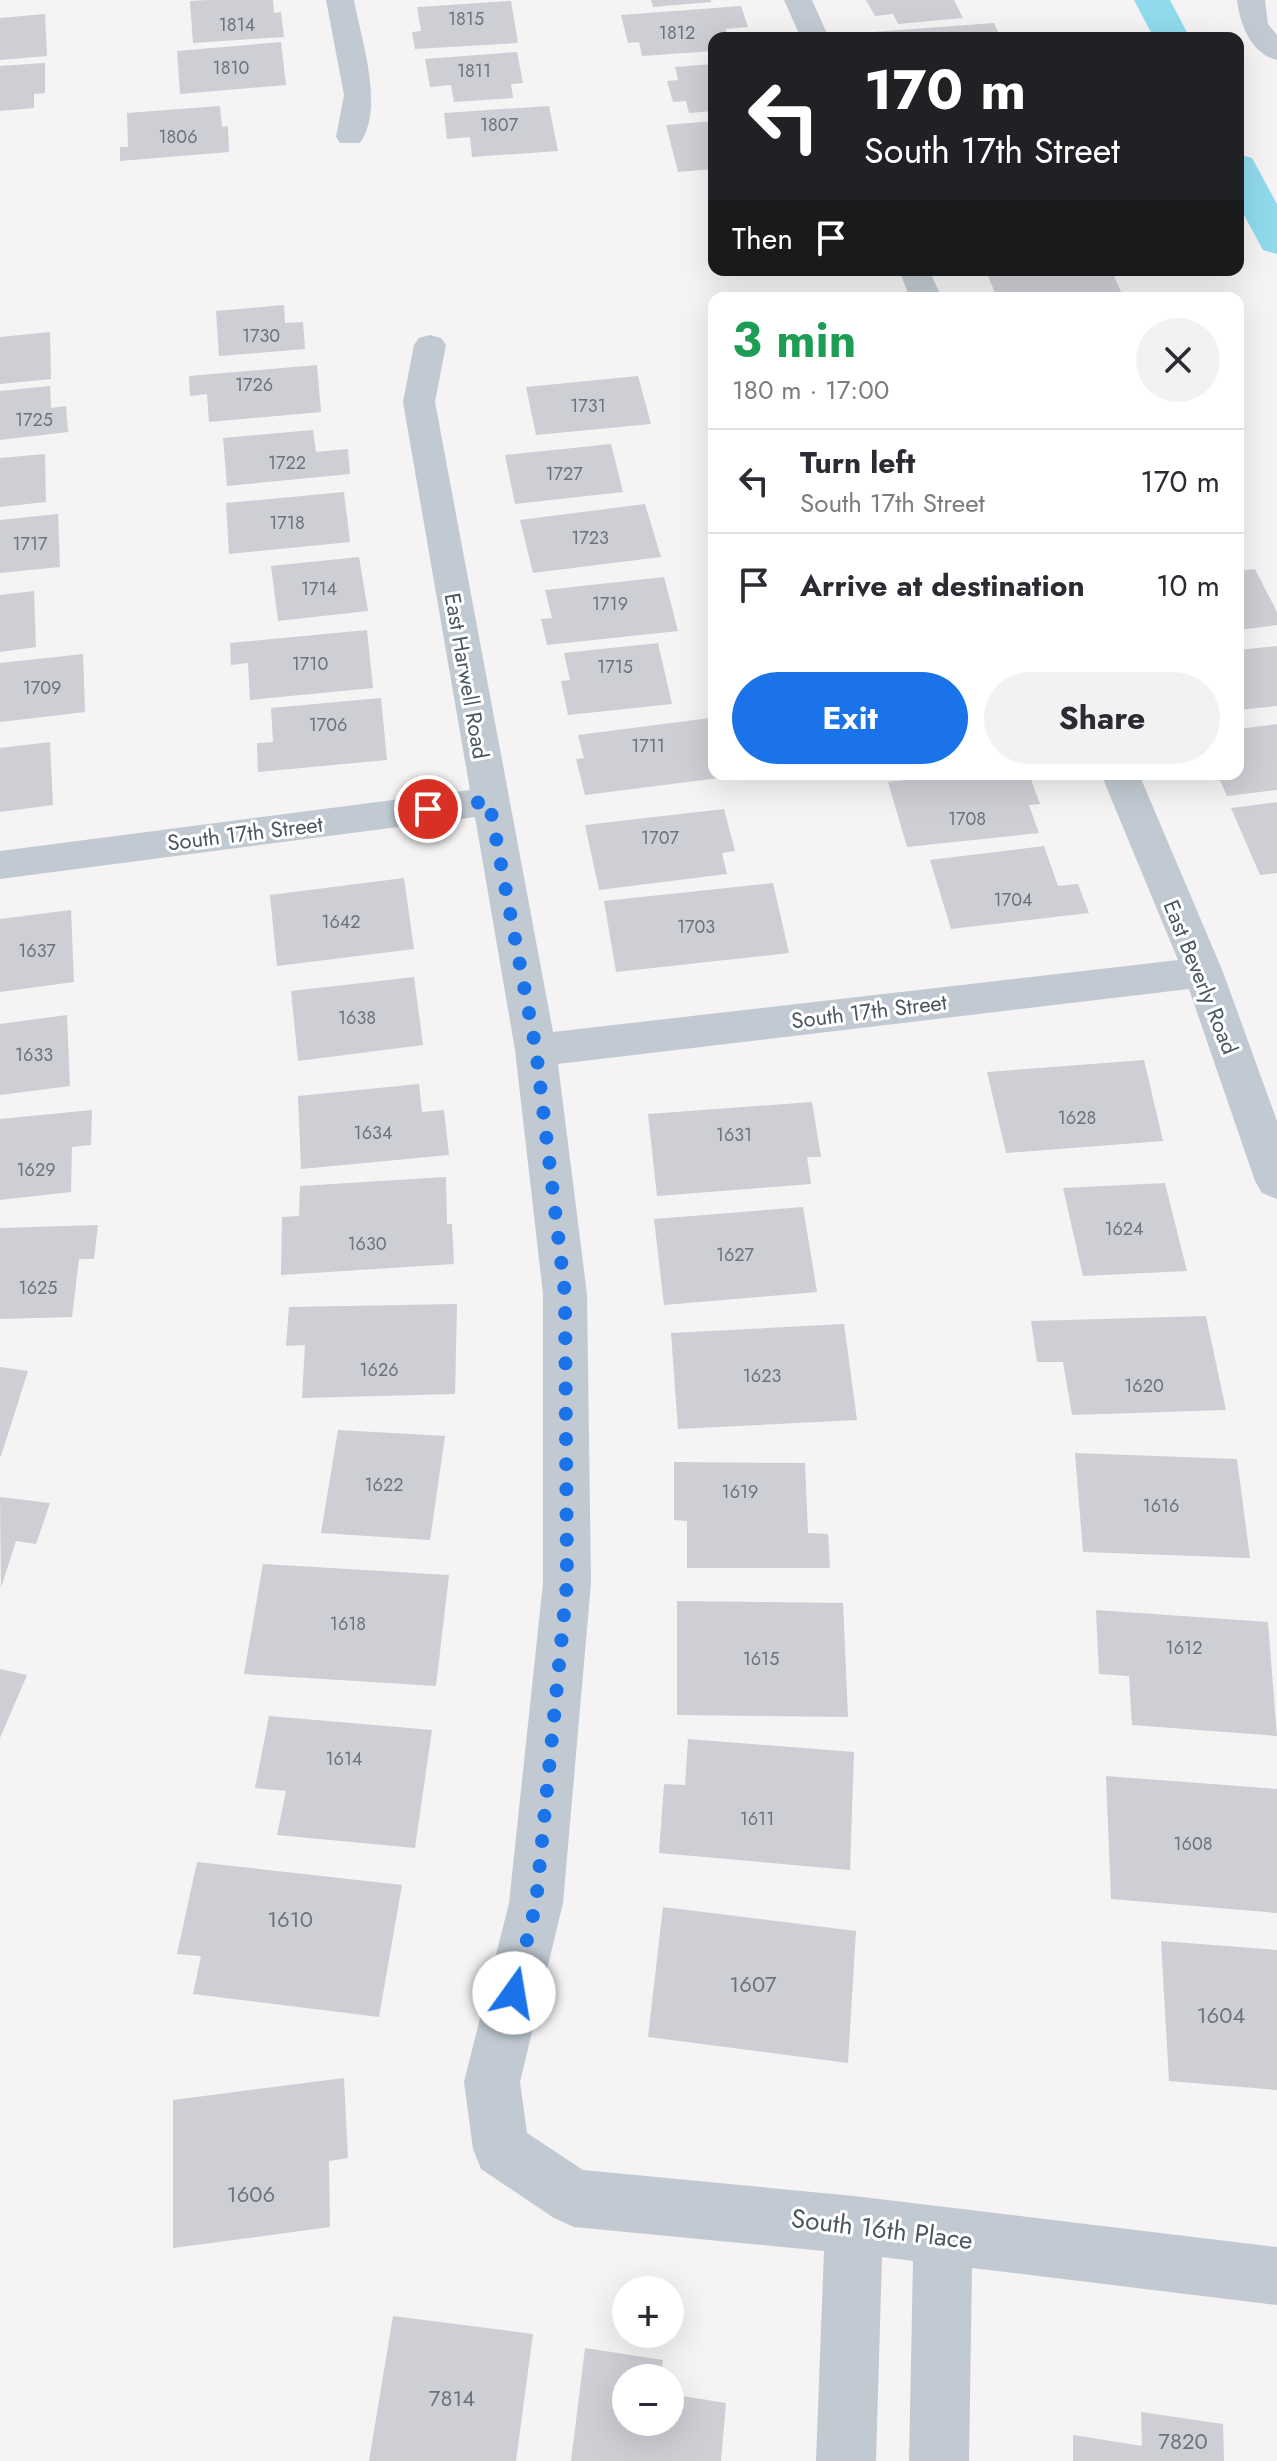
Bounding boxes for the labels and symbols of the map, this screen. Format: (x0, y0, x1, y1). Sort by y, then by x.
house number: 1815 (448, 6, 484, 32)
house number: 1814 (219, 12, 255, 38)
house number: 1812 (659, 20, 695, 46)
house number: 1810 (213, 55, 250, 81)
house number: 1811 (457, 58, 491, 84)
house number: 1807 (480, 112, 519, 138)
house number: 1806 (158, 124, 198, 150)
house number: 1730 (242, 323, 280, 349)
house number: 1726 (235, 372, 273, 398)
house number: 1731 (570, 393, 606, 419)
house number: 1725 (15, 407, 53, 433)
house number: 1722 (268, 450, 306, 476)
house number: 1727 (545, 461, 583, 487)
house number: 1718 (269, 510, 305, 536)
house number: 1723 (571, 525, 609, 551)
house number: 1717 (12, 531, 48, 557)
house number: 1714 (301, 576, 337, 602)
street label: East Harwell Road (437, 590, 497, 762)
house number: 1719 (592, 591, 628, 617)
house number: 1710 (292, 651, 328, 677)
house number: 1715 (597, 654, 633, 680)
house number: 1709 (23, 675, 61, 701)
house number: 1706 (309, 712, 347, 738)
house number: 1711 (631, 733, 665, 759)
pin (394, 775, 462, 843)
house number: 1708 (948, 806, 986, 832)
street label: South 17th Street (165, 808, 325, 858)
house number: 1707 (641, 825, 679, 851)
house number: 1704 (994, 887, 1032, 913)
street label: East Beverly Road (1155, 895, 1247, 1059)
house number: 1642 (321, 909, 361, 935)
house number: 1703 (677, 914, 715, 940)
house number: 1637 (18, 938, 56, 964)
street label: South 17th Street (789, 986, 949, 1036)
house number: 1638 (338, 1005, 376, 1031)
house number: 1633 (15, 1042, 53, 1068)
house number: 1628 (1058, 1105, 1096, 1131)
house number: 1634 (354, 1120, 392, 1146)
house number: 1631 (716, 1122, 752, 1148)
house number: 1629 (16, 1157, 56, 1183)
house number: 1624 (1104, 1216, 1144, 1242)
house number: 1630 (347, 1231, 387, 1257)
house number: 1627 (716, 1242, 755, 1268)
house number: 1625 (19, 1275, 57, 1301)
house number: 1626 (359, 1357, 399, 1383)
house number: 1623 (743, 1363, 781, 1389)
house number: 1620 (1124, 1373, 1164, 1399)
house number: 1622 (365, 1472, 403, 1498)
house number: 1619 (722, 1479, 758, 1505)
house number: 1616 (1143, 1493, 1179, 1519)
house number: 1618 (330, 1611, 366, 1637)
house number: 1612 (1166, 1635, 1202, 1661)
house number: 1615 (743, 1646, 779, 1672)
house number: 1614 (325, 1746, 363, 1772)
house number: 1611 (740, 1806, 774, 1832)
house number: 1608 (1173, 1831, 1213, 1857)
house number: 1610 (267, 1903, 313, 1935)
position arrow (472, 1951, 556, 2035)
house number: 1607 (729, 1968, 777, 2000)
house number: 1604 (1197, 1999, 1245, 2031)
house number: 1606 (227, 2178, 275, 2210)
street label: South 16th Place (789, 2199, 975, 2259)
house number: 7814 (429, 2382, 475, 2414)
house number: 7820 (1158, 2425, 1208, 2457)

